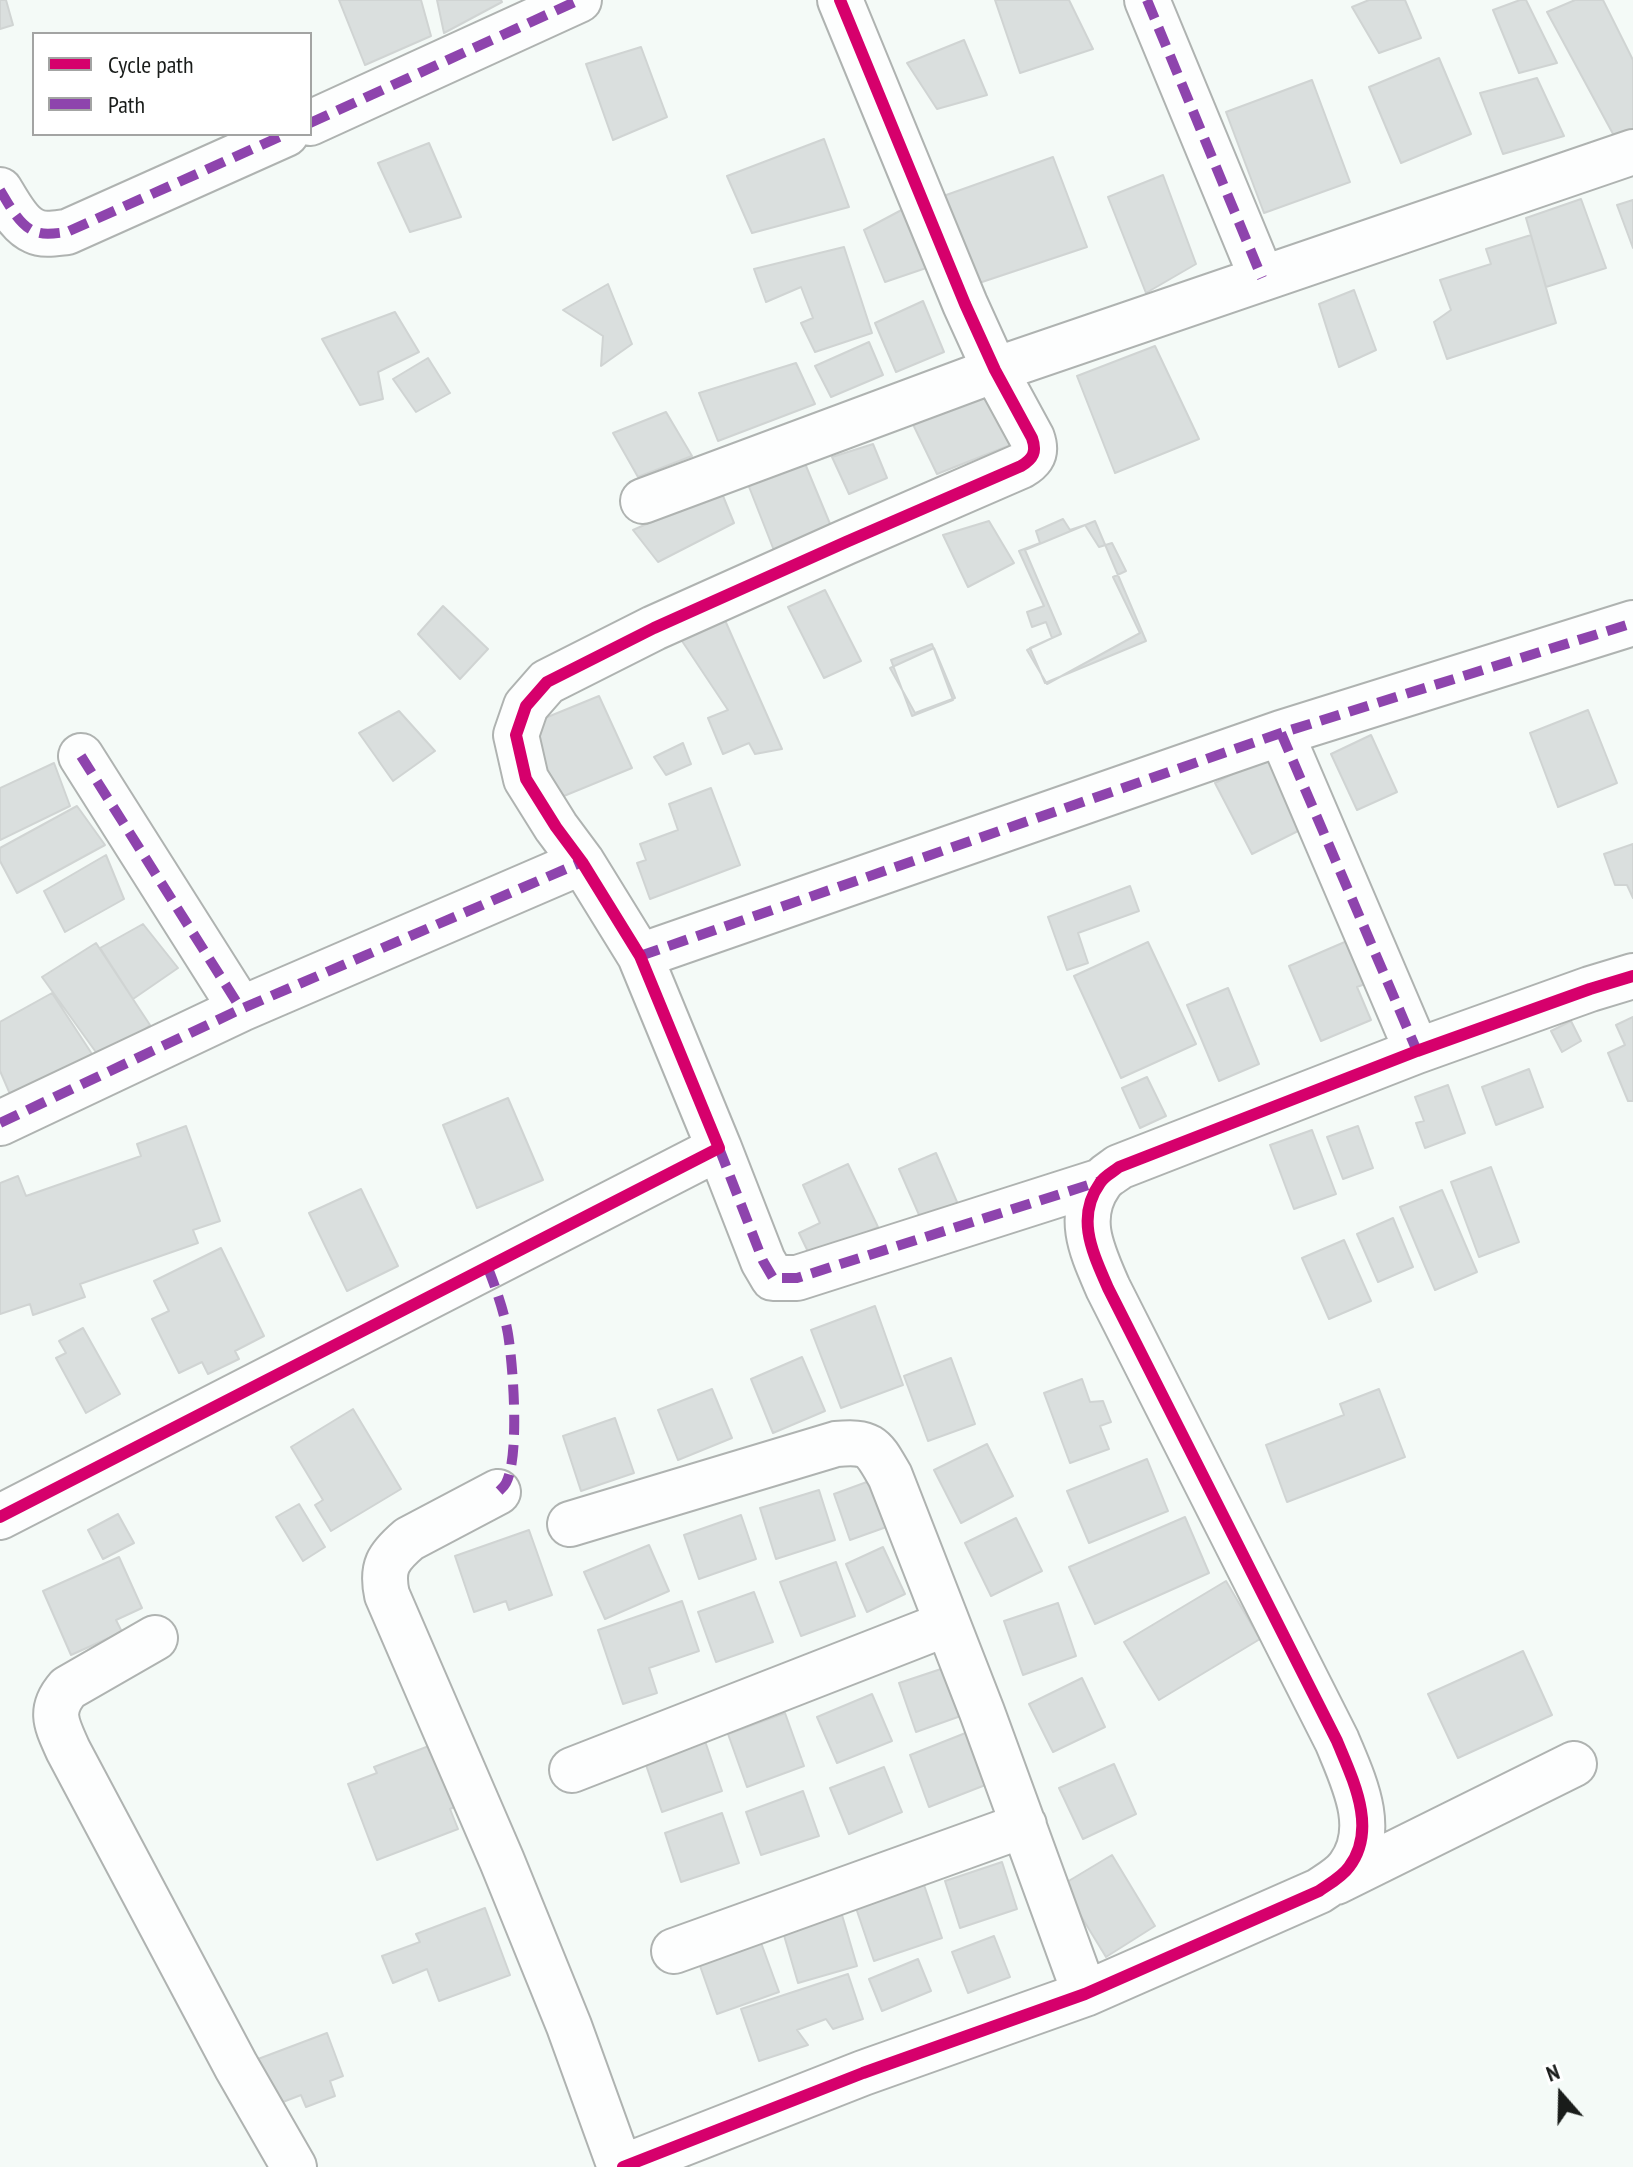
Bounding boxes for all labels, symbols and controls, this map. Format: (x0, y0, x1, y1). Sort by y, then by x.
legend (32, 32, 312, 136)
text: Cycle path (108, 49, 194, 80)
text: Path (108, 89, 145, 120)
north arrow (1521, 2055, 1601, 2135)
text: N (1542, 2057, 1563, 2088)

